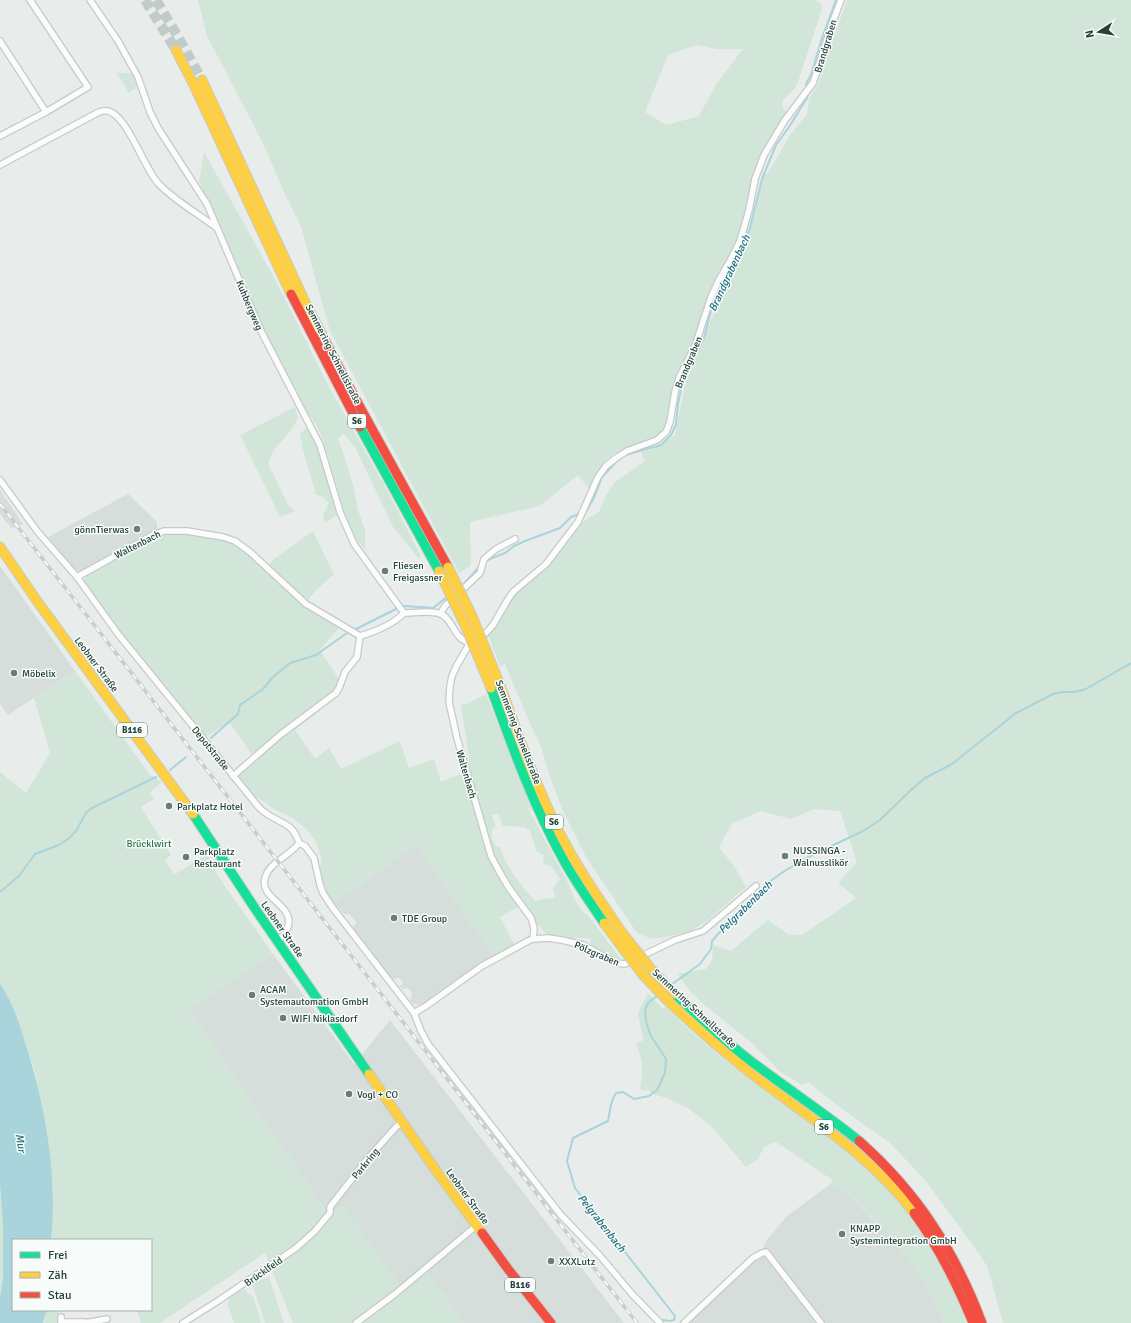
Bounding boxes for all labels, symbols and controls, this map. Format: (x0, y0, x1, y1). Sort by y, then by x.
north arrow (1079, 12, 1119, 52)
street label: Brandgraben (812, 18, 840, 74)
text: N (1083, 29, 1097, 39)
water label: Brandgrabenbach (706, 232, 753, 314)
street label: Kuhbergweg (233, 279, 265, 332)
street label: Semmering Schnellstraße (303, 302, 364, 407)
street label: Brandgraben (673, 335, 705, 390)
road number: S6 (348, 414, 366, 428)
place label: gönnTierwas (75, 524, 130, 536)
marker: gönnTierwas (132, 524, 142, 534)
street label: Waltenbach (112, 528, 163, 562)
place label: Fliesen Freigassner (393, 560, 443, 584)
marker: Fliesen Freigassner (380, 566, 390, 576)
street label: Leobner Straße (72, 635, 121, 694)
marker: Möbelix (9, 668, 19, 678)
place label: Möbelix (22, 668, 56, 680)
street label: Semmering Schnellstraße (493, 678, 544, 786)
road number: B116 (117, 723, 147, 737)
street label: Depotstraße (189, 724, 232, 773)
street label: Waltenbach (453, 748, 479, 800)
marker: Parkplatz Hotel (164, 801, 174, 811)
place label: Parkplatz Hotel (177, 801, 243, 813)
road number: S6 (545, 815, 563, 829)
park label: Brücklwirt (127, 838, 172, 850)
place label: NUSSINGA - Walnusslikör (793, 845, 848, 869)
place label: Parkplatz Restaurant (194, 846, 241, 870)
marker: NUSSINGA - Walnusslikör (780, 851, 790, 861)
marker: Parkplatz Restaurant (181, 852, 191, 862)
water label: Pelgrabenbach (716, 878, 776, 936)
street label: Leobner Straße (258, 899, 306, 960)
marker: TDE Group (389, 913, 399, 923)
place label: TDE Group (402, 913, 447, 925)
street label: Pölzgraben (572, 939, 621, 969)
street label: Semmering Schnellstraße (650, 967, 739, 1051)
place label: ACAM Systemautomation GmbH (260, 984, 368, 1008)
marker: ACAM Systemautomation GmbH (247, 990, 257, 1000)
marker: WIFI Niklasdorf (278, 1013, 288, 1023)
place label: WIFI Niklasdorf (291, 1013, 358, 1025)
marker: Vogl + CO (344, 1089, 354, 1099)
place label: Vogl + CO (357, 1089, 398, 1101)
road number: S6 (815, 1120, 833, 1134)
water label: Mur (12, 1133, 29, 1155)
street label: Parkring (350, 1146, 382, 1182)
street label: Leobner Straße (443, 1166, 491, 1227)
water label: Pelgrabenbach (575, 1192, 629, 1256)
place label: KNAPP Systemintegration GmbH (850, 1223, 957, 1247)
marker: KNAPP Systemintegration GmbH (837, 1229, 847, 1239)
legend (12, 1239, 152, 1311)
text: Frei (48, 1248, 67, 1263)
street label: Brücklfeld (242, 1254, 285, 1289)
marker: XXXLutz (546, 1256, 556, 1266)
place label: XXXLutz (559, 1256, 596, 1268)
text: Zäh (48, 1268, 67, 1283)
road number: B116 (505, 1278, 535, 1292)
text: Stau (48, 1288, 72, 1303)

